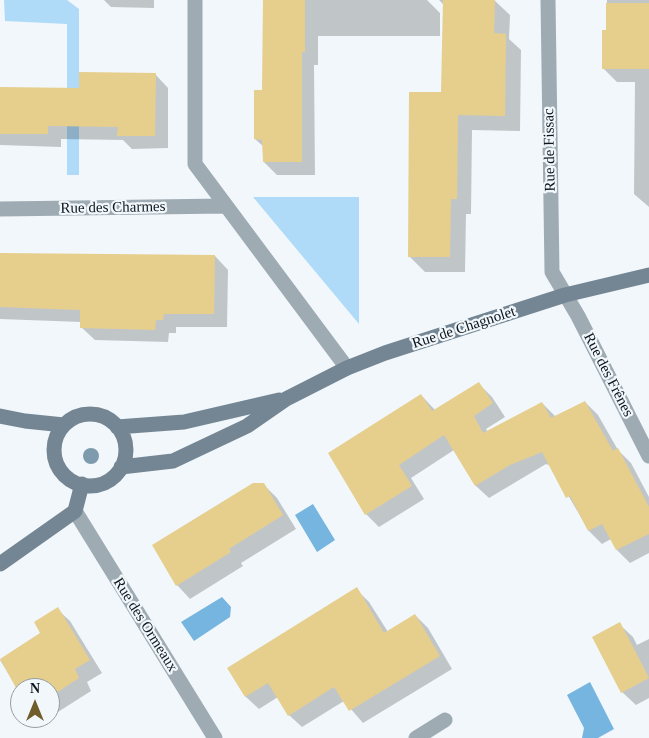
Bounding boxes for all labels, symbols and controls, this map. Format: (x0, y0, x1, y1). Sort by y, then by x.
street label: Rue de Fissac (540, 108, 560, 192)
street label: Rue des Charmes (60, 198, 166, 218)
street label: Rue de Chagnolet (410, 303, 518, 353)
street label: Rue des Frênes (579, 330, 637, 420)
street label: Rue des Ormeaux (109, 575, 181, 675)
north arrow (10, 678, 60, 728)
text: N (30, 681, 40, 696)

